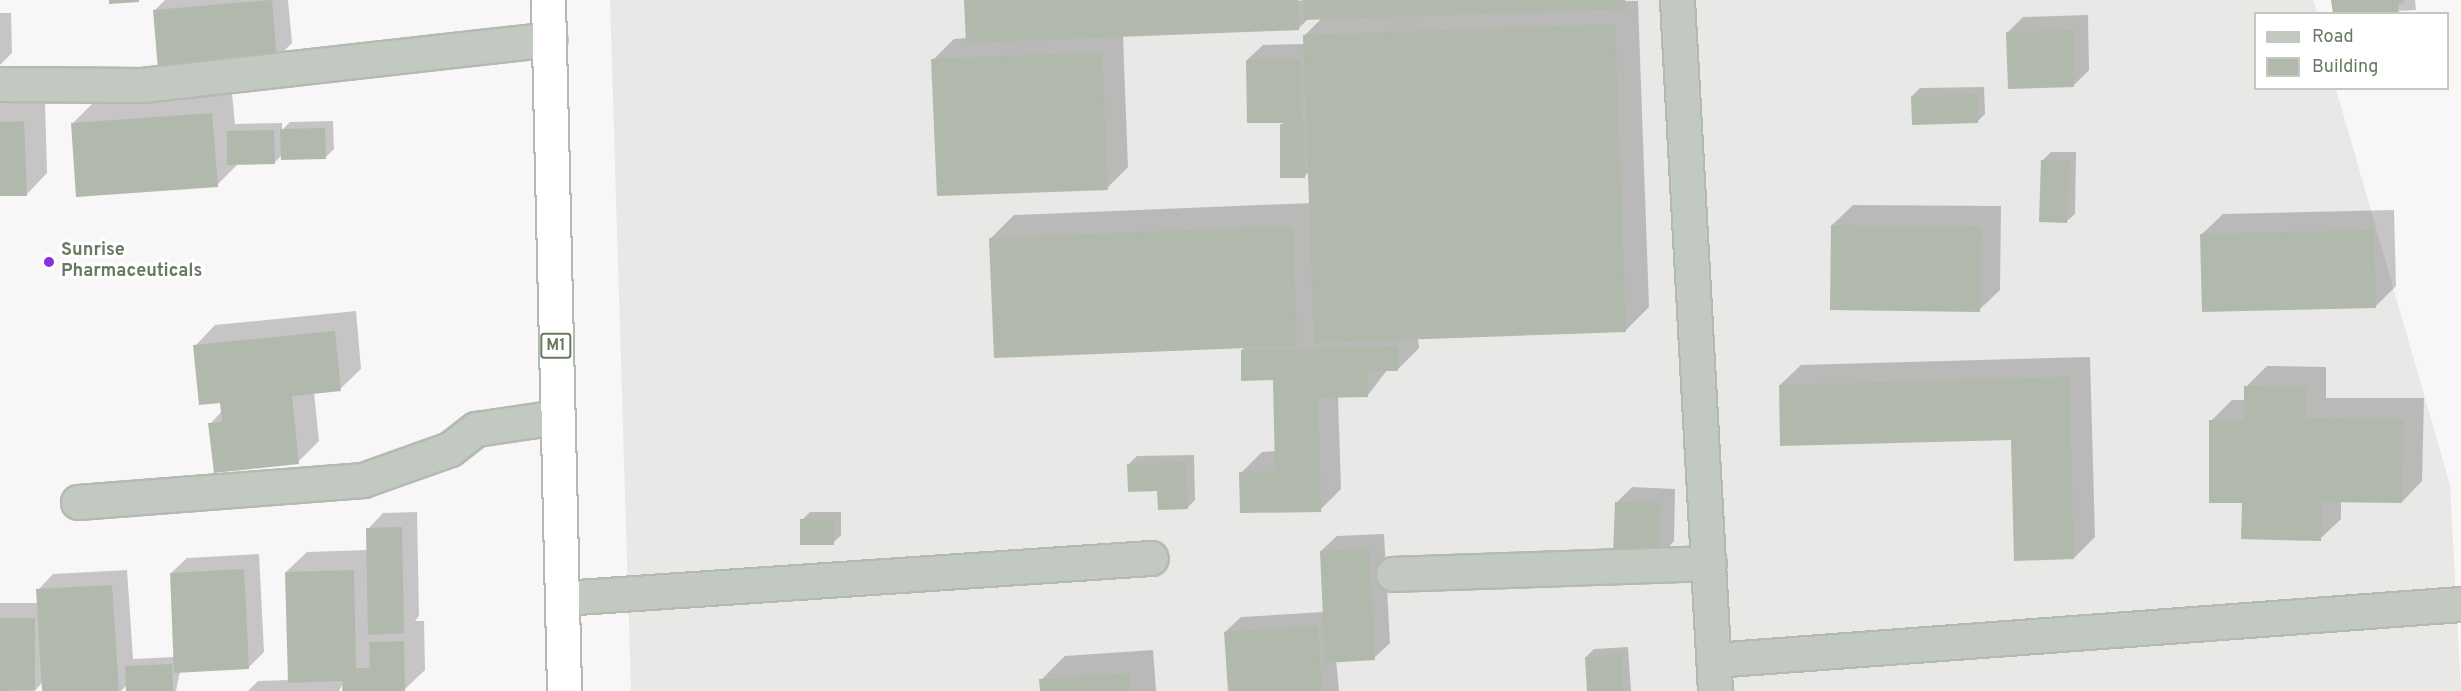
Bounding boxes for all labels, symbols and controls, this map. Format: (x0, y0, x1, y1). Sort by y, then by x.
legend (2254, 12, 2449, 90)
text: Road (2312, 26, 2354, 49)
text: Building (2312, 56, 2378, 79)
place label: Sunrise Pharmaceuticals (61, 241, 202, 284)
marker: Sunrise Pharmaceuticals (42, 255, 56, 269)
road number: M1 (540, 333, 572, 359)

